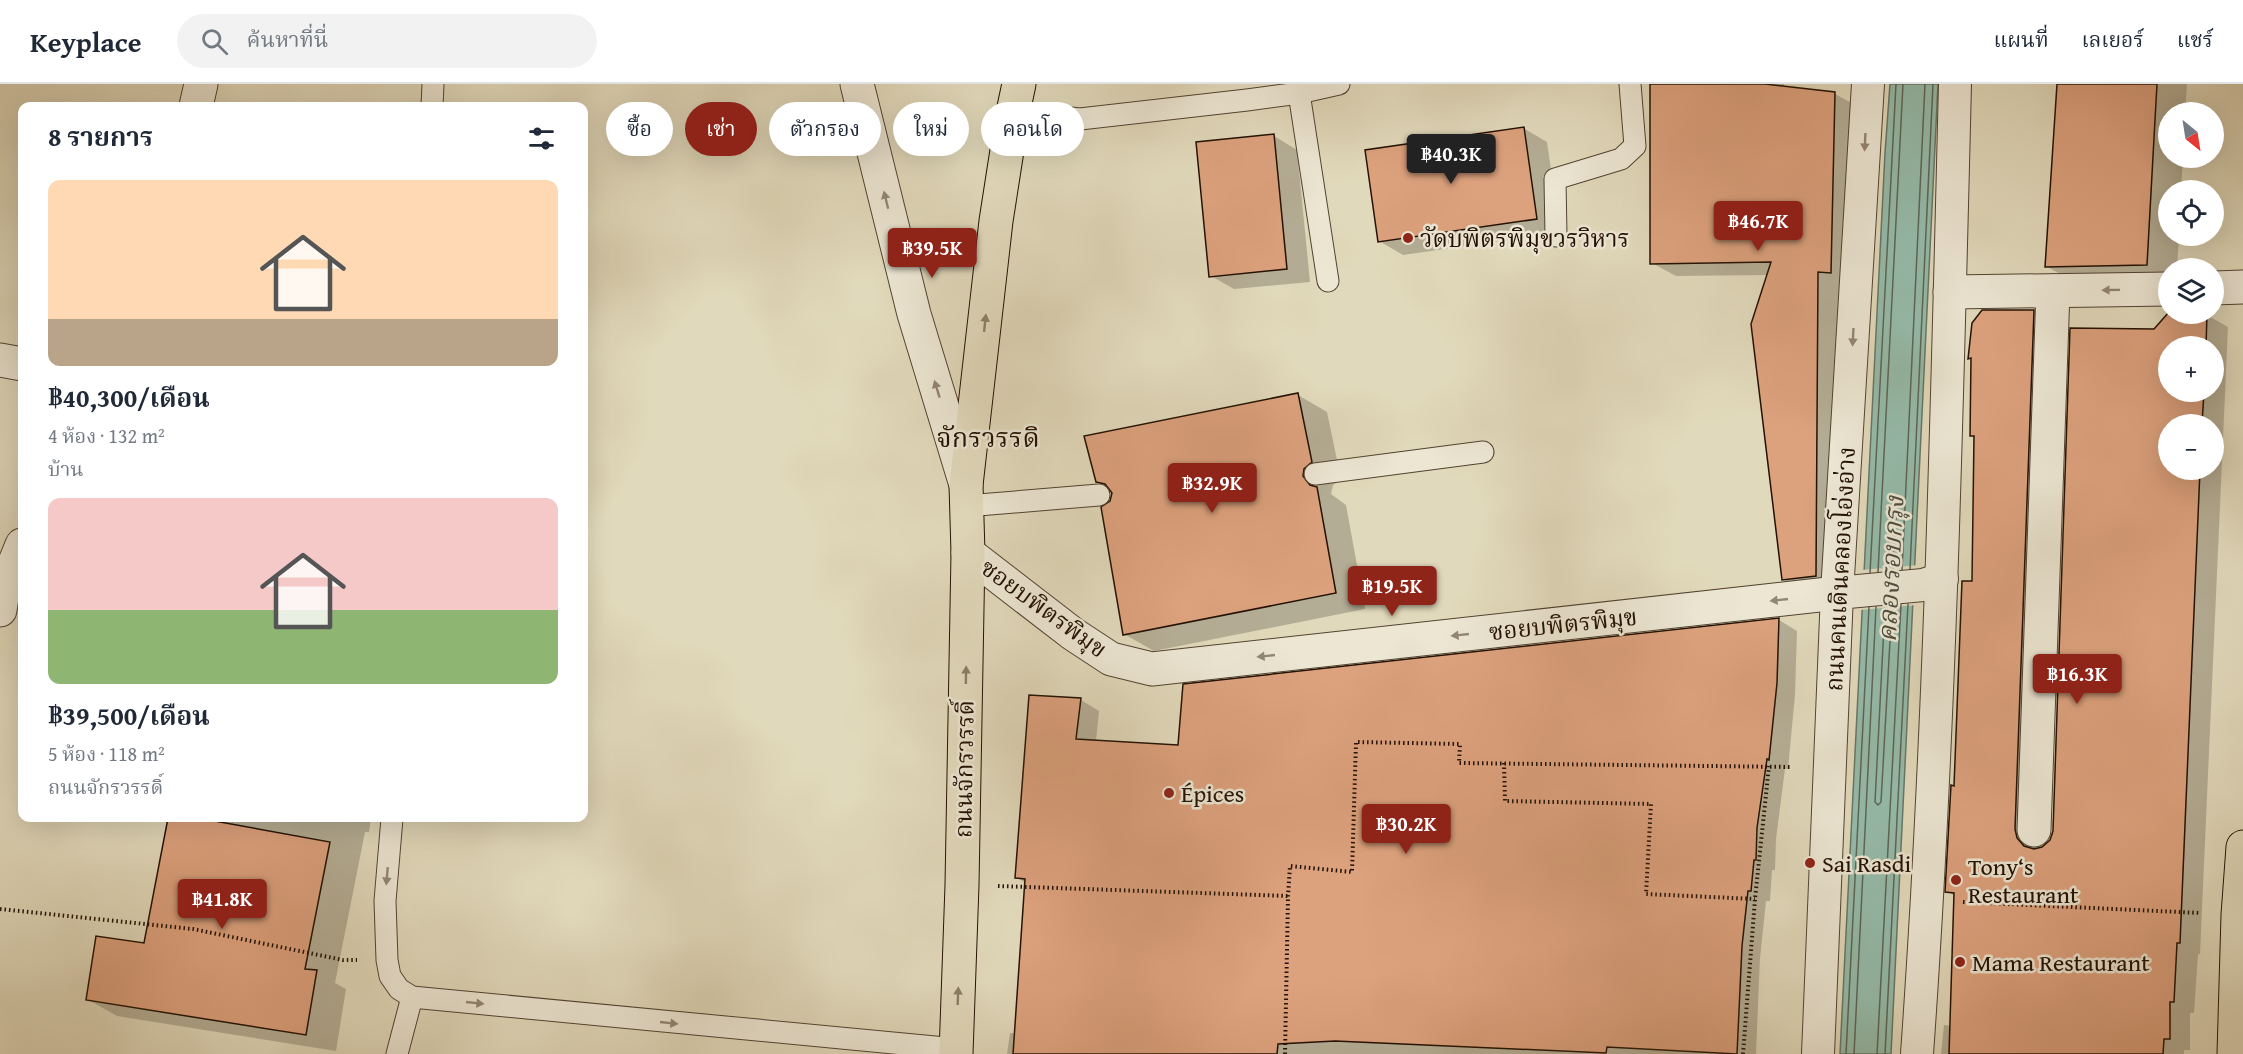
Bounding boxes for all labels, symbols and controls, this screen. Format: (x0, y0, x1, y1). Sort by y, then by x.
search box (177, 14, 597, 68)
text: Keyplace (30, 21, 141, 62)
text: ค้นหาที่นี่ (246, 23, 328, 55)
text: แผนที่ (1994, 24, 2049, 55)
text: เลเยอร์ (2082, 24, 2144, 55)
text: แชร์ (2177, 24, 2213, 55)
icon: search (198, 25, 231, 58)
chip: ซื้อ (606, 102, 673, 156)
chip: เช่า (685, 102, 757, 156)
chip: ตัวกรอง (769, 102, 881, 156)
chip: ใหม่ (893, 102, 969, 156)
chip: คอนโด (981, 102, 1084, 156)
north arrow (2158, 102, 2224, 168)
map controls (2158, 102, 2224, 480)
text: 8 รายการ (48, 117, 153, 156)
icon: filters (525, 122, 558, 155)
one-way arrow (1860, 133, 1869, 152)
pin: ฿40.3K (1402, 134, 1500, 185)
text: ฿40.3K (1421, 139, 1481, 168)
button: locate (2158, 180, 2224, 246)
one-way arrow (881, 191, 891, 210)
pin: ฿46.7K (1709, 201, 1807, 252)
text: ฿46.7K (1728, 206, 1788, 235)
icon: home (249, 219, 357, 327)
place label: วัดบพิตรพิมุขวรวิหาร (1420, 221, 1629, 256)
pin: ฿39.5K (883, 228, 981, 279)
marker: วัดบพิตรพิมุขวรวิหาร (1401, 231, 1415, 245)
text: ฿39.5K (902, 233, 962, 262)
button: layers (2158, 258, 2224, 324)
one-way arrow (2101, 285, 2120, 294)
one-way arrow (980, 313, 990, 332)
one-way arrow (1848, 328, 1857, 347)
button: + (2158, 336, 2224, 402)
text: ฿40,300/เดือน (48, 378, 210, 417)
one-way arrow (932, 380, 941, 398)
button: − (2158, 414, 2224, 480)
district label: จักรวรรดิ (936, 417, 1040, 457)
text: 4 ห้อง · 132 m² (48, 421, 165, 450)
street label: ถนนคนเดินคลองโอ่งอ่าง (1816, 446, 1864, 692)
text: บ้าน (48, 454, 84, 483)
pin: ฿32.9K (1163, 463, 1261, 514)
text: ฿32.9K (1182, 468, 1242, 497)
water label: คลองรอบกรุง (1867, 494, 1913, 643)
icon: home (249, 537, 357, 645)
street label: ซอยบพิตรพิมุข (973, 550, 1115, 666)
pin: ฿19.5K (1343, 566, 1441, 617)
text: ฿19.5K (1362, 571, 1422, 600)
one-way arrow (1769, 595, 1788, 605)
street label: ซอยบพิตรพิมุข (1487, 599, 1639, 649)
one-way arrow (1450, 630, 1469, 640)
one-way arrow (1256, 651, 1275, 661)
pin: ฿16.3K (2028, 654, 2126, 705)
text: ฿16.3K (2047, 659, 2107, 688)
one-way arrow (961, 665, 971, 684)
text: ฿39,500/เดือน (48, 696, 210, 735)
street label: ถนนจักรวรรดิ์ (945, 698, 983, 838)
text: 5 ห้อง · 118 m² (48, 739, 165, 768)
text: ถนนจักรวรรดิ์ (48, 772, 163, 801)
place label: Épices (1181, 776, 1244, 811)
marker: Épices (1162, 786, 1176, 800)
pin: ฿30.2K (1357, 804, 1455, 855)
text: ฿30.2K (1376, 809, 1436, 838)
place label: Sai Rasdi (1822, 846, 1912, 881)
place label: Tony‘s Restaurant (1968, 849, 2079, 912)
marker: Sai Rasdi (1803, 856, 1817, 870)
one-way arrow (382, 866, 392, 885)
marker: Tony‘s Restaurant (1949, 873, 1963, 887)
pin: ฿41.8K (173, 879, 271, 930)
text: ฿41.8K (192, 884, 252, 913)
place label: Mama Restaurant (1972, 945, 2150, 980)
marker: Mama Restaurant (1953, 955, 1967, 969)
one-way arrow (953, 986, 962, 1005)
one-way arrow (465, 998, 484, 1008)
one-way arrow (659, 1018, 678, 1028)

